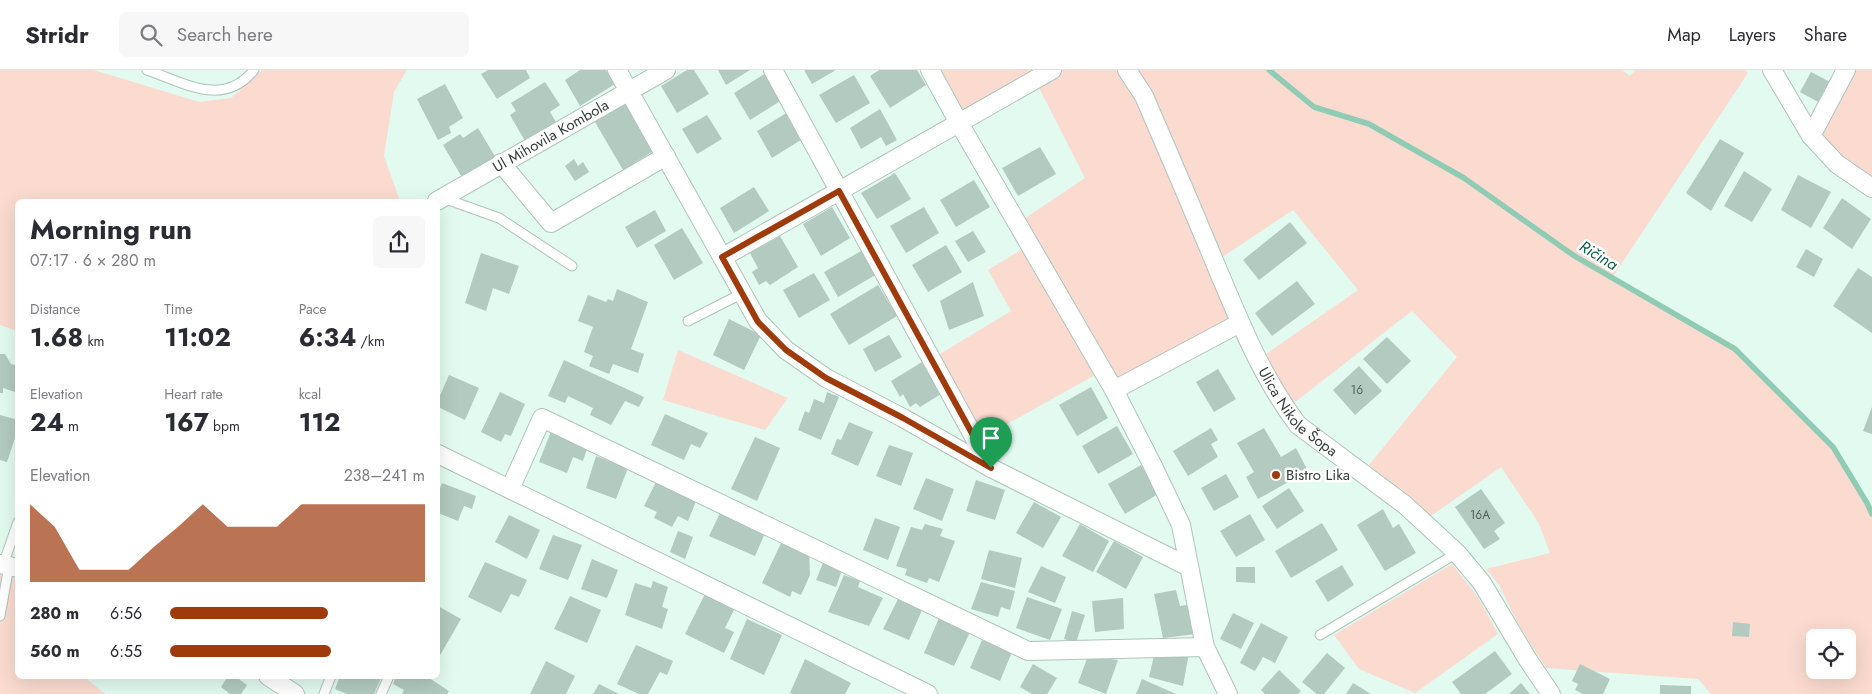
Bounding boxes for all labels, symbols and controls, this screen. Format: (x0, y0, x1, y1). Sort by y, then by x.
search box (119, 12, 469, 57)
text: Stridr (25, 17, 89, 52)
icon: search (137, 21, 165, 49)
text: Search here (177, 21, 273, 48)
text: Map (1667, 22, 1701, 48)
text: Layers (1729, 22, 1776, 48)
text: Share (1804, 22, 1847, 48)
street label: Ul Mihovila Kombola (489, 94, 613, 178)
text: Morning run (30, 209, 192, 250)
button: share (373, 216, 425, 268)
water label: Ričina (1575, 235, 1622, 276)
text: 07:17 · 6 × 280 m (30, 249, 156, 272)
text: Distance (30, 299, 80, 319)
text: Time (164, 299, 193, 319)
text: Pace (299, 299, 327, 319)
text: 1.68 (30, 319, 83, 355)
text: 11:02 (164, 319, 231, 355)
text: 6:34 (299, 319, 356, 355)
text: km (83, 331, 104, 351)
text: /km (356, 331, 385, 351)
street label: Ulica Nikole Šopa (1253, 363, 1342, 462)
house number: 16 (1351, 381, 1363, 399)
text: Elevation (30, 384, 83, 404)
text: Heart rate (164, 384, 223, 404)
text: kcal (299, 384, 321, 404)
text: 24 (30, 404, 64, 440)
text: 167 (164, 404, 209, 440)
text: 112 (299, 404, 341, 440)
text: m (64, 416, 79, 436)
text: bpm (209, 416, 240, 436)
pin (970, 417, 1012, 468)
icon: arrive (977, 424, 1005, 452)
text: Elevation (30, 464, 90, 487)
text: 238–241 m (344, 464, 425, 487)
place label: Bistro Lika (1286, 464, 1350, 486)
marker: Bistro Lika (1270, 469, 1282, 481)
house number: 16A (1470, 506, 1490, 524)
text: 280 m (30, 602, 79, 625)
text: 6:56 (110, 602, 142, 625)
map controls (1806, 629, 1856, 679)
button: locate (1806, 629, 1856, 679)
text: 560 m (30, 640, 80, 663)
text: 6:55 (110, 640, 142, 663)

